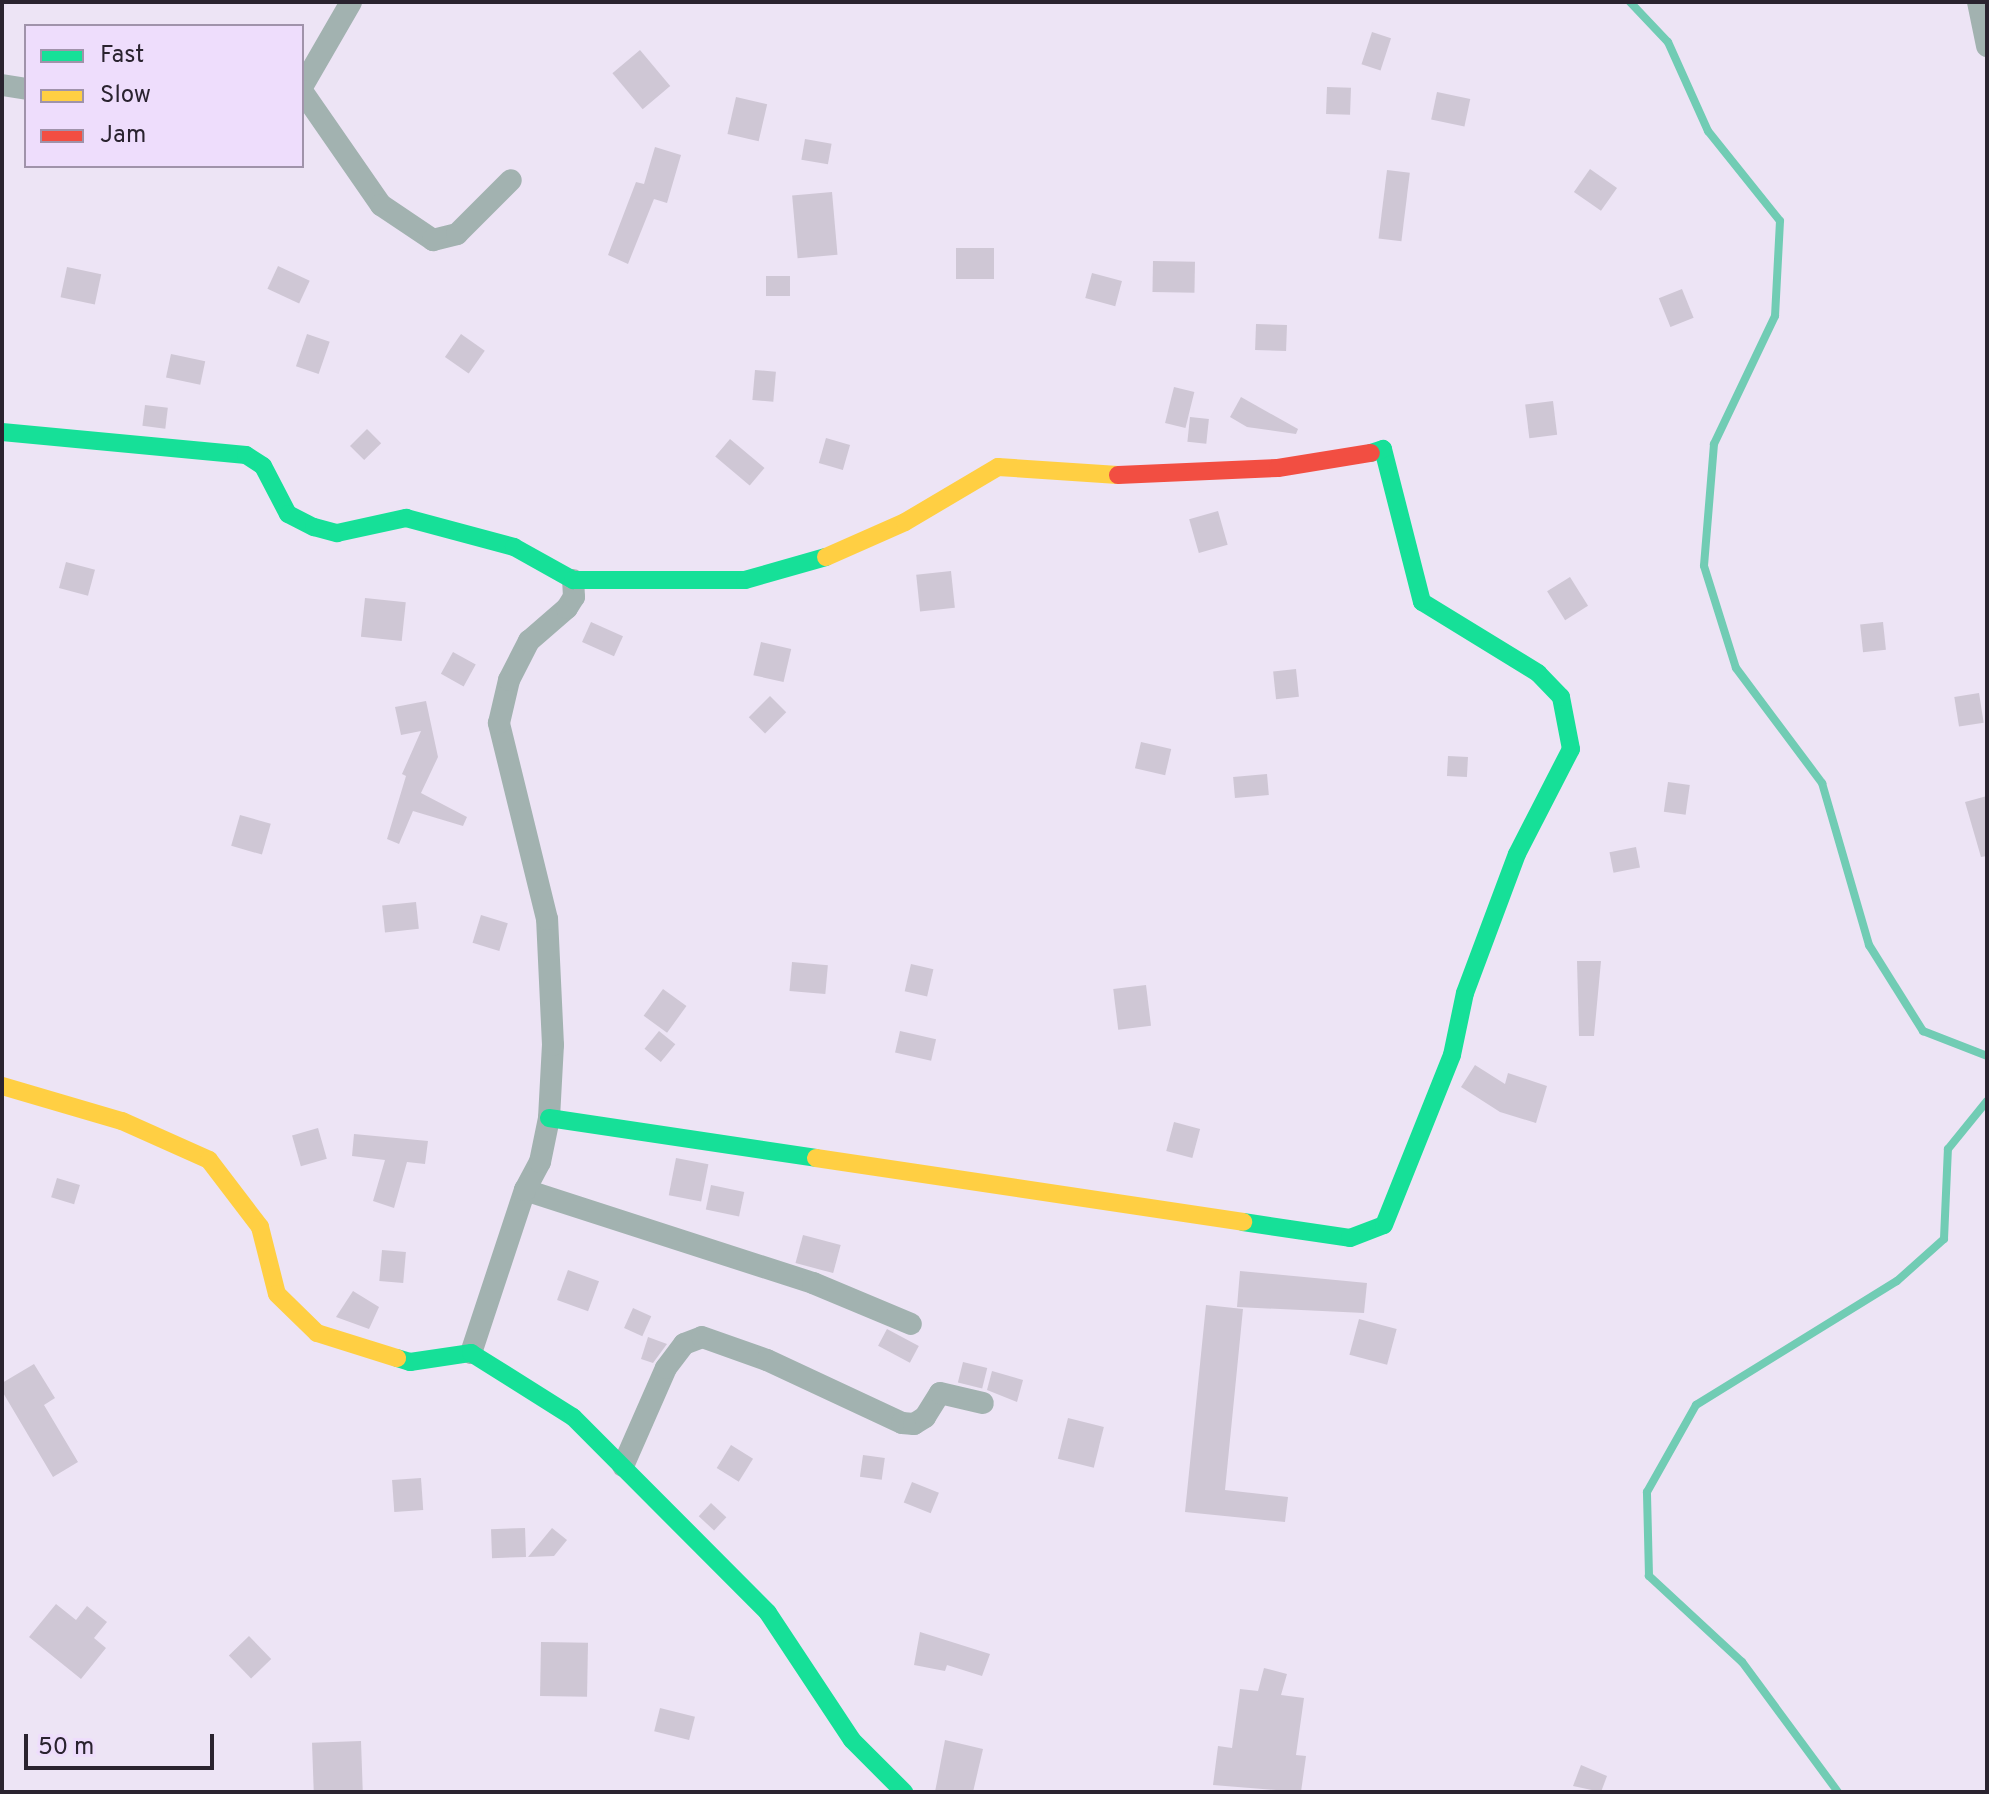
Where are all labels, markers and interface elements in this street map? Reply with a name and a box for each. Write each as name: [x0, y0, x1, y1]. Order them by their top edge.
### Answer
legend: [24, 24, 304, 168]
text: Fast: [100, 41, 144, 71]
text: Slow: [100, 81, 151, 111]
text: Jam: [100, 121, 146, 151]
scale bar: [28, 1718, 218, 1768]
text: 50 m: [38, 1733, 94, 1763]

